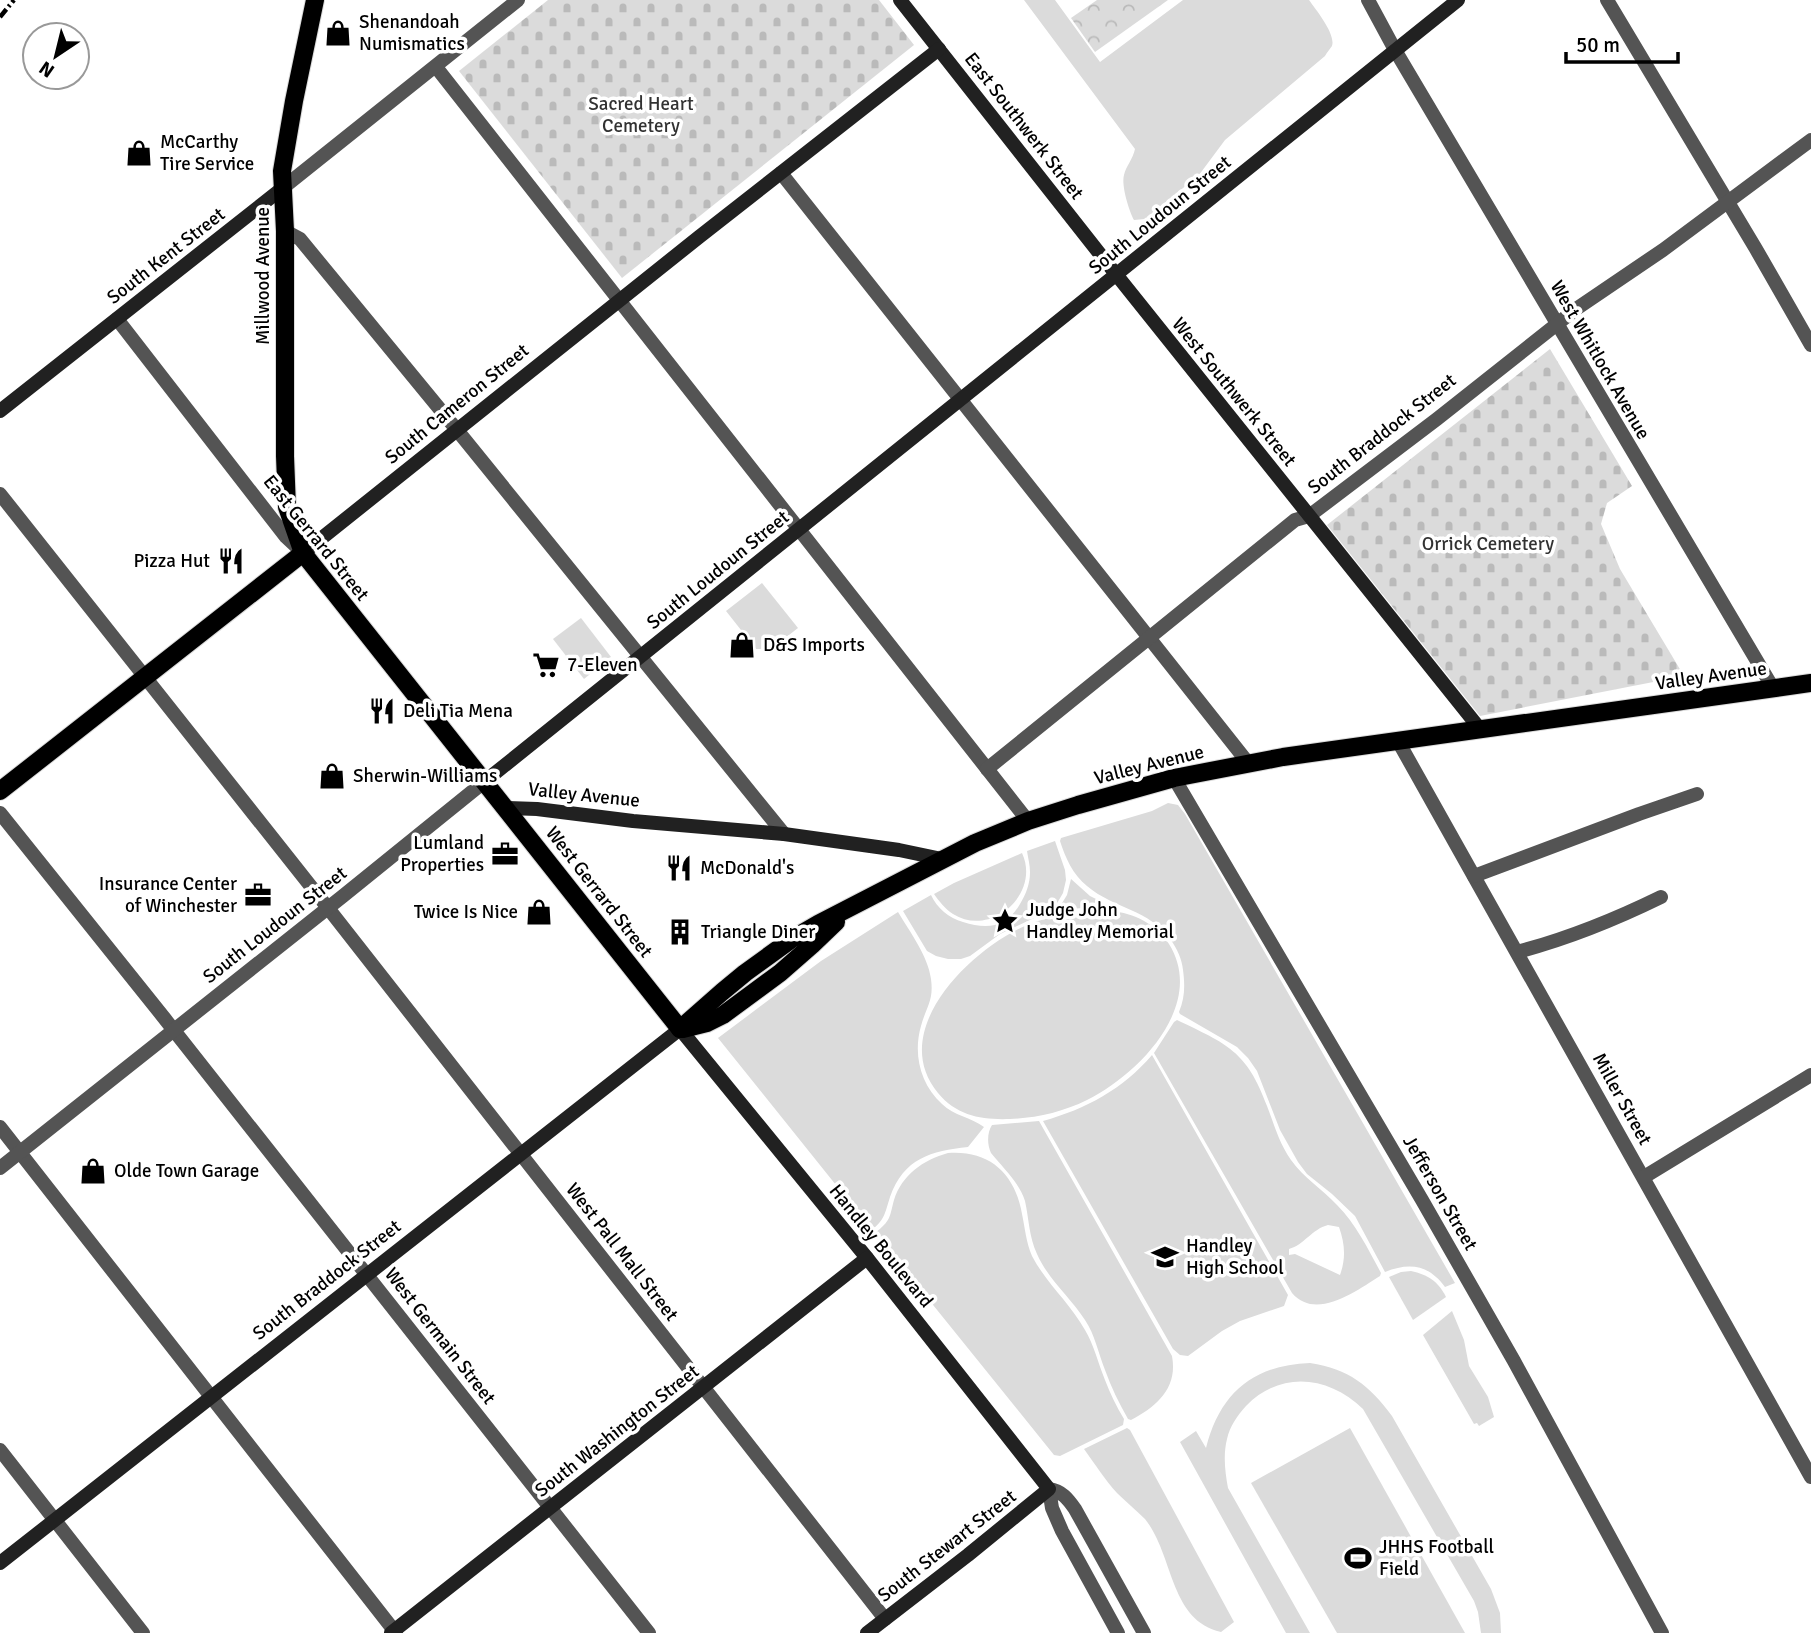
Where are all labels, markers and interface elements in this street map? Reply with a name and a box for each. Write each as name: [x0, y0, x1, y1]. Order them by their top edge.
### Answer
place label: Shenandoah Numismatics: [359, 10, 465, 56]
shop icon: Shenandoah Numismatics: [323, 18, 353, 48]
north arrow: [21, 21, 91, 91]
scale bar: [1566, 21, 1678, 65]
text: 50 m: [1576, 32, 1620, 58]
street label: East Southwerk Street: [959, 48, 1089, 205]
text: N: [35, 55, 59, 83]
park label: Sacred Heart Cemetery: [588, 92, 694, 138]
place label: McCarthy Tire Service: [160, 130, 254, 176]
shop icon: McCarthy Tire Service: [124, 138, 154, 168]
street label: South Loudoun Street: [1084, 150, 1236, 280]
street label: South Kent Street: [102, 202, 230, 310]
street label: Millwood Avenue: [251, 207, 275, 345]
street label: West Whitlock Avenue: [1545, 276, 1655, 444]
street label: West Southwerk Street: [1167, 313, 1302, 472]
street label: South Cameron Street: [380, 338, 534, 469]
street label: South Braddock Street: [1303, 368, 1461, 499]
street label: East Gerrard Street: [258, 470, 374, 606]
street label: South Loudoun Street: [642, 505, 794, 635]
park label: Orrick Cemetery: [1422, 532, 1554, 556]
restaurant icon: Pizza Hut: [216, 546, 246, 576]
place label: Pizza Hut: [133, 549, 210, 573]
shop icon: D&S Imports: [727, 630, 757, 660]
place label: D&S Imports: [763, 633, 865, 657]
supermarket icon: 7-Eleven: [531, 650, 561, 680]
place label: 7-Eleven: [567, 653, 638, 677]
street label: Valley Avenue: [1654, 656, 1768, 696]
restaurant icon: Deli Tia Mena: [367, 696, 397, 726]
place label: Deli Tia Mena: [403, 699, 513, 723]
street label: Valley Avenue: [1092, 740, 1206, 790]
shop icon: Sherwin-Williams: [317, 761, 347, 791]
place label: Sherwin-Williams: [353, 764, 497, 788]
street label: Valley Avenue: [527, 777, 641, 813]
street label: West Gerrard Street: [540, 822, 658, 963]
place label: Lumland Properties: [400, 831, 484, 877]
office icon: Lumland Properties: [490, 839, 520, 869]
restaurant icon: McDonald's: [664, 853, 694, 883]
place label: McDonald's: [700, 856, 794, 880]
street label: South Loudoun Street: [198, 861, 352, 989]
place label: Insurance Center of Winchester: [99, 872, 237, 918]
office icon: Insurance Center of Winchester: [243, 880, 273, 910]
shop icon: Twice Is Nice: [524, 897, 554, 927]
place label: Judge John Handley Memorial: [1026, 898, 1174, 944]
place label: Twice Is Nice: [414, 900, 518, 924]
place icon: Judge John Handley Memorial: [990, 906, 1020, 936]
building icon: Triangle Diner: [665, 917, 695, 947]
place label: Triangle Diner: [701, 920, 815, 944]
street label: Miller Street: [1587, 1049, 1657, 1149]
street label: Jefferson Street: [1397, 1131, 1483, 1255]
shop icon: Olde Town Garage: [78, 1156, 108, 1186]
place label: Olde Town Garage: [114, 1159, 259, 1183]
street label: West Pall Mall Street: [561, 1178, 684, 1326]
street label: Handley Boulevard: [824, 1179, 938, 1313]
street label: South Braddock Street: [248, 1214, 406, 1345]
place label: Handley High School: [1186, 1234, 1284, 1280]
school or university icon: Handley High School: [1150, 1242, 1180, 1272]
street label: West Germain Street: [379, 1263, 501, 1409]
street label: South Washington Street: [530, 1359, 704, 1503]
street label: South Stewart Street: [873, 1484, 1021, 1608]
place label: JHHS Football Field: [1379, 1535, 1494, 1581]
sports icon: JHHS Football Field: [1343, 1543, 1373, 1573]

